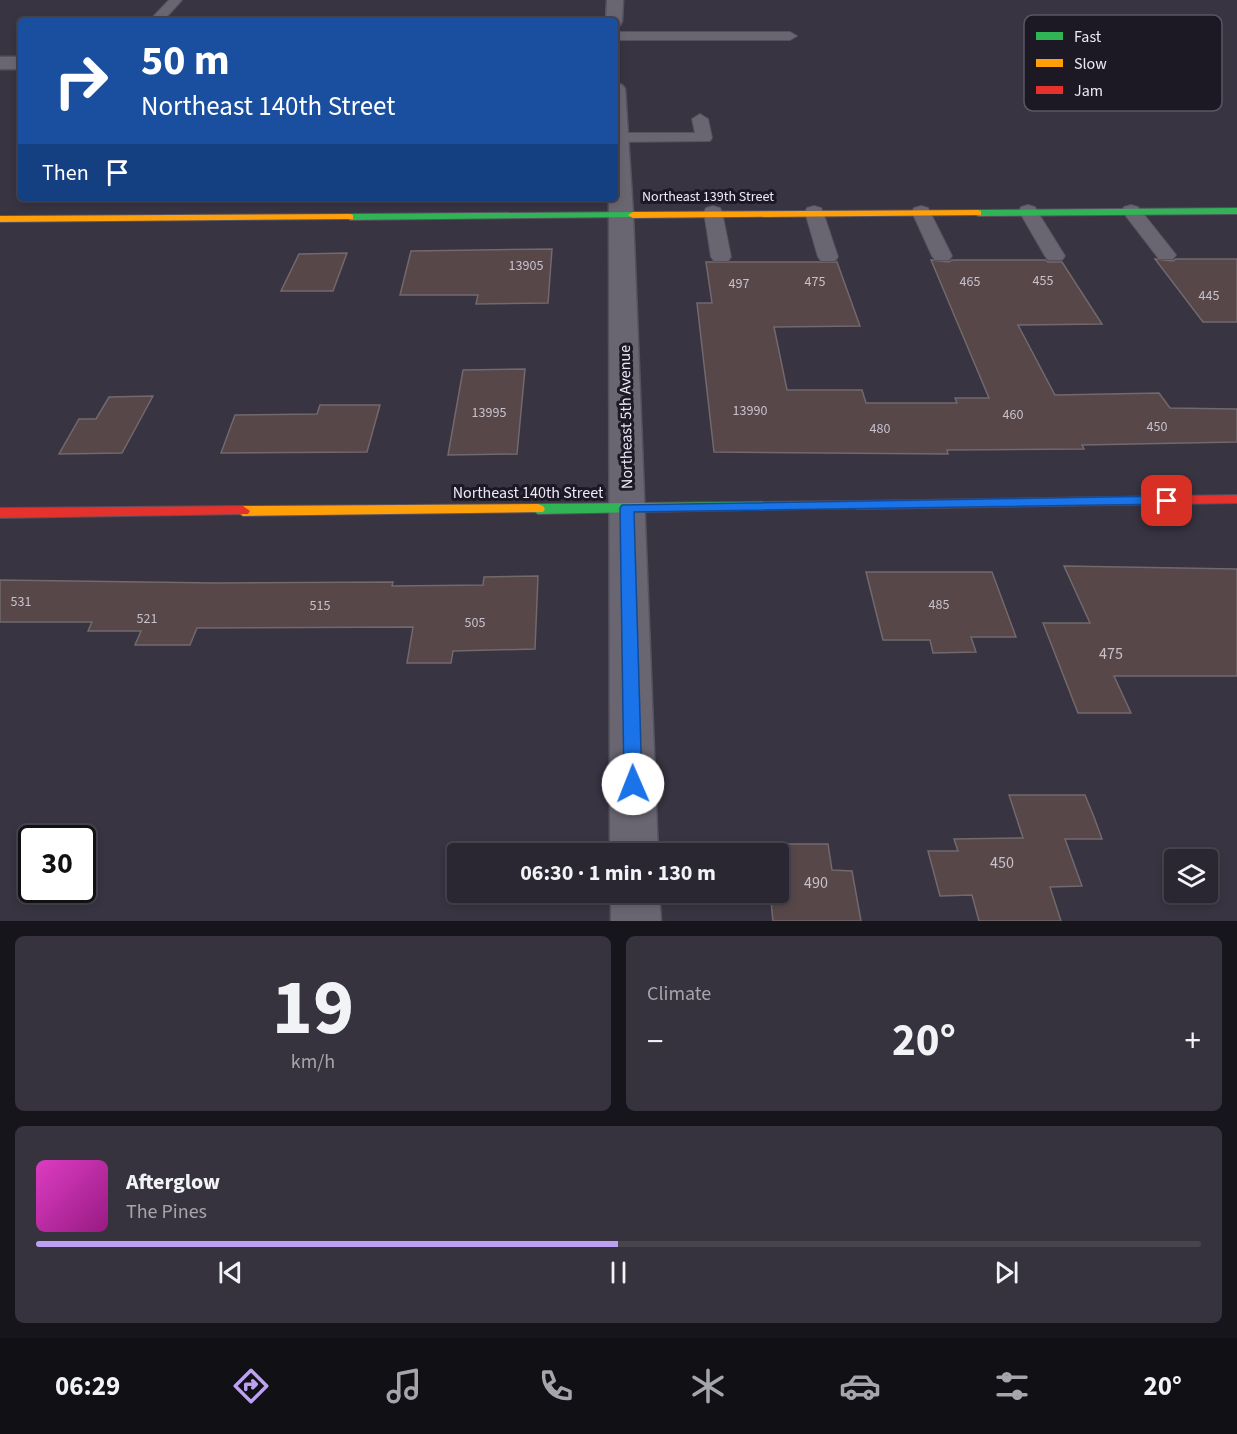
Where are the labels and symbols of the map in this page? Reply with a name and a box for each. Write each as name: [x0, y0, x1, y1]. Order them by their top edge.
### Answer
legend: [1024, 15, 1222, 111]
text: Fast: [1074, 26, 1102, 48]
text: Slow: [1074, 53, 1107, 75]
text: Jam: [1074, 80, 1103, 102]
street label: Northeast 139th Street: [642, 187, 774, 207]
house number: 13905: [509, 256, 543, 276]
house number: 455: [1033, 271, 1053, 291]
house number: 475: [805, 272, 825, 292]
house number: 465: [960, 272, 980, 292]
house number: 497: [729, 274, 749, 294]
house number: 445: [1199, 286, 1219, 306]
street label: Northeast 5th Avenue: [614, 345, 638, 489]
house number: 13990: [733, 401, 767, 421]
house number: 13995: [472, 403, 506, 423]
house number: 460: [1003, 405, 1023, 425]
house number: 450: [1147, 417, 1167, 437]
house number: 480: [870, 419, 890, 439]
pin: [1141, 475, 1192, 526]
street label: Northeast 140th Street: [453, 482, 604, 504]
house number: 531: [11, 592, 31, 612]
house number: 485: [929, 595, 949, 615]
house number: 515: [310, 596, 330, 616]
house number: 521: [137, 609, 157, 629]
house number: 505: [465, 613, 485, 633]
house number: 475: [1099, 643, 1123, 665]
position arrow: [601, 752, 665, 816]
speed limit sign: 30: [18, 825, 96, 903]
house number: 450: [990, 852, 1014, 874]
house number: 490: [804, 872, 828, 894]

